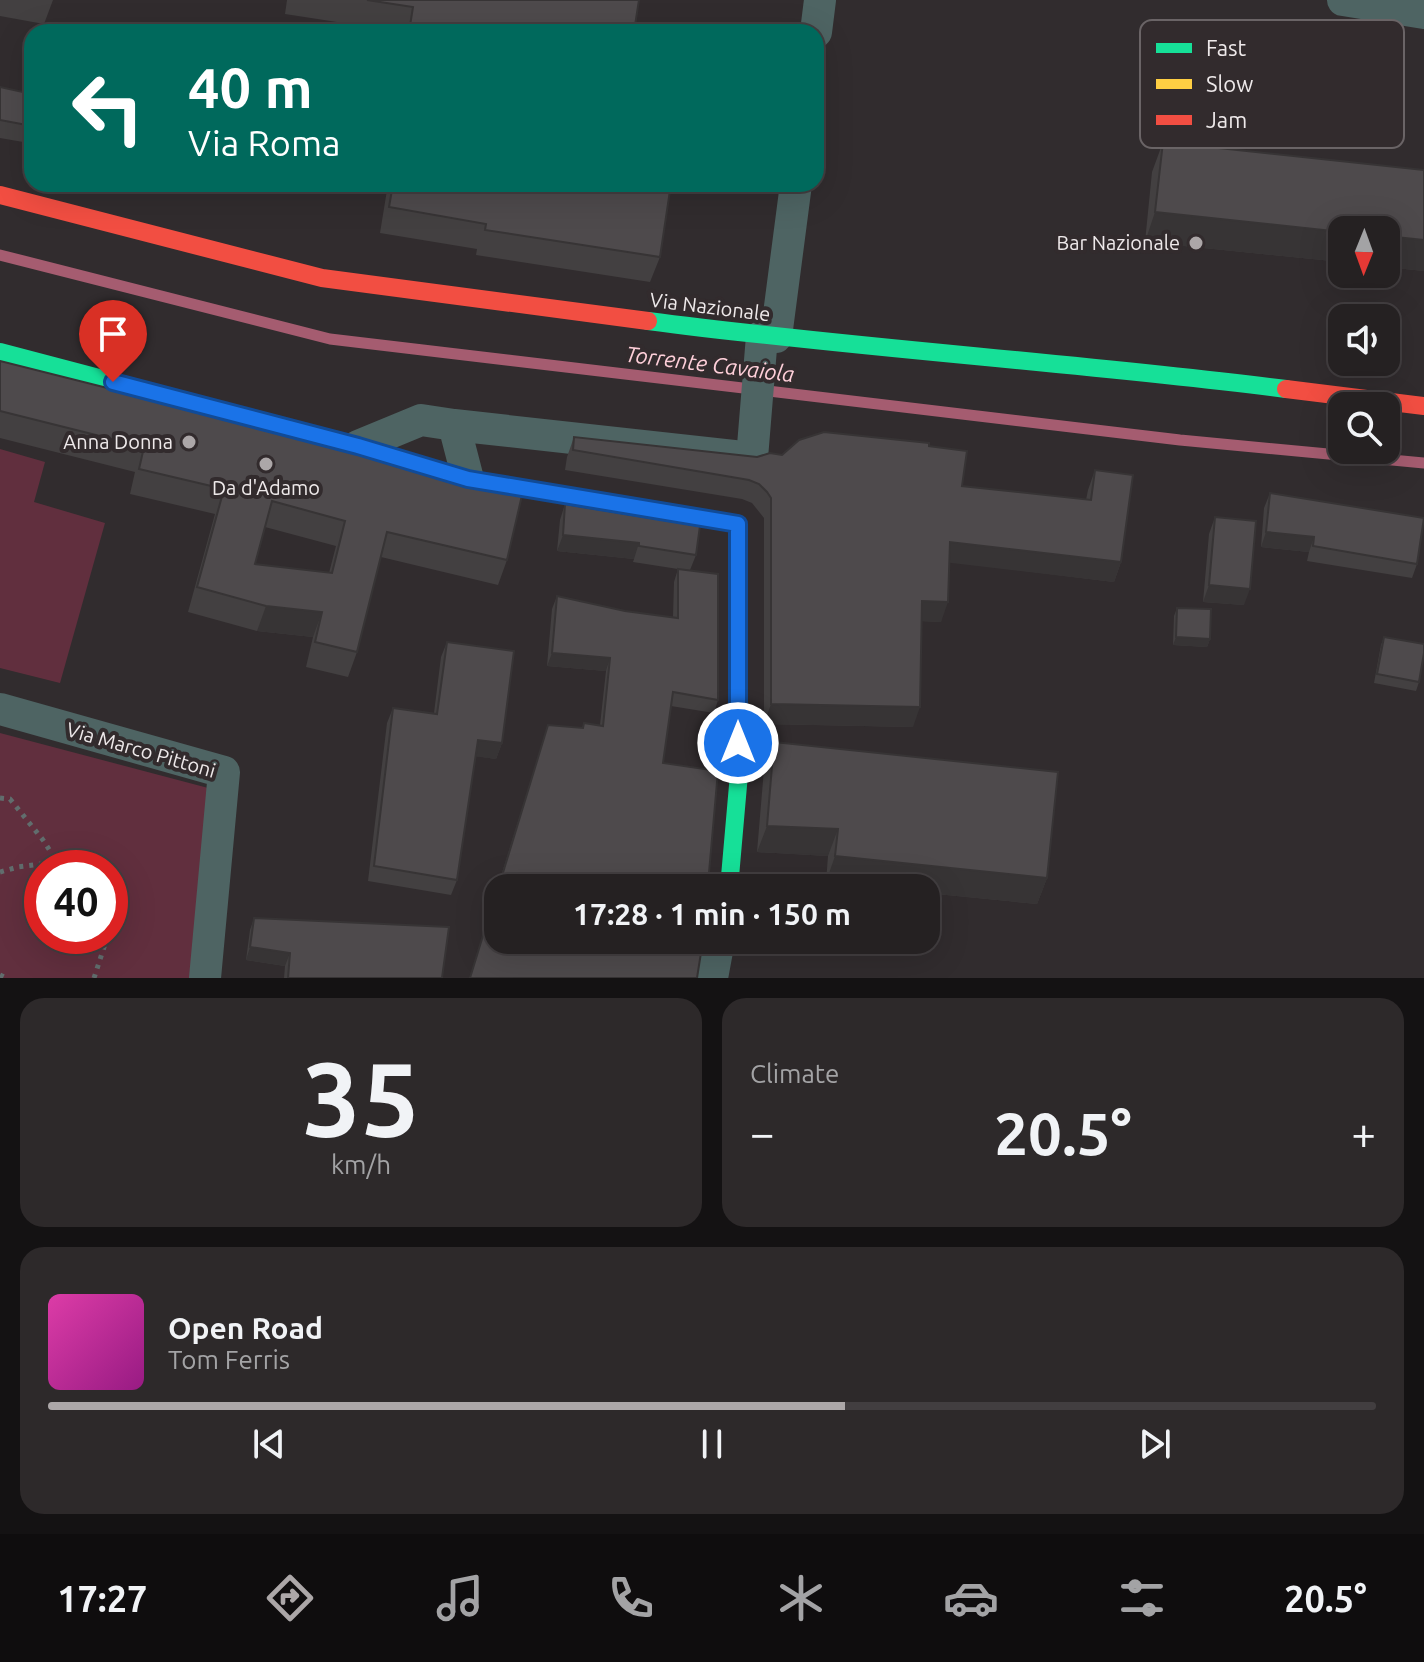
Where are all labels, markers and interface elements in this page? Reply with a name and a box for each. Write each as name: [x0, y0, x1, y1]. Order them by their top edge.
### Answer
legend: [1140, 20, 1404, 148]
text: Fast: [1206, 35, 1247, 60]
icon: left: [56, 56, 160, 160]
text: 40 m: [188, 56, 313, 119]
text: Slow: [1206, 71, 1253, 96]
text: Jam: [1206, 107, 1247, 132]
text: Via Roma: [188, 122, 341, 163]
north arrow: [1328, 216, 1400, 288]
map controls: [1328, 216, 1400, 464]
place label: Bar Nazionale: [1057, 231, 1180, 254]
marker: Bar Nazionale: [1187, 234, 1205, 252]
street label: Via Nazionale: [648, 288, 772, 325]
pin: [79, 300, 147, 382]
button: sound: [1328, 304, 1400, 376]
icon: arrive: [91, 312, 135, 356]
water label: Torrente Cavaiola: [624, 341, 796, 386]
button: search: [1328, 392, 1400, 464]
place label: Anna Donna: [63, 430, 173, 453]
marker: Anna Donna: [180, 433, 198, 451]
marker: Da d'Adamo: [257, 455, 275, 473]
place label: Da d'Adamo: [212, 476, 320, 499]
position arrow: [696, 701, 780, 785]
street label: Via Marco Pittoni: [64, 717, 218, 782]
speed limit sign: 40: [24, 850, 128, 954]
text: 17:28 · 1 min · 150 m: [573, 897, 851, 931]
text: 35: [302, 1039, 420, 1156]
text: Climate: [750, 1059, 839, 1088]
text: 20.5°: [994, 1099, 1132, 1166]
text: −: [750, 1108, 775, 1157]
text: +: [1351, 1108, 1376, 1157]
text: km/h: [331, 1150, 391, 1179]
text: Open Road: [168, 1311, 323, 1345]
text: Tom Ferris: [168, 1345, 290, 1374]
icon: previous: [247, 1422, 291, 1466]
icon: pause: [690, 1422, 734, 1466]
icon: next: [1133, 1422, 1177, 1466]
icon: directions: [262, 1570, 318, 1626]
icon: music: [432, 1570, 488, 1626]
icon: phone: [603, 1570, 659, 1626]
icon: climate: [773, 1570, 829, 1626]
icon: car: [943, 1570, 999, 1626]
icon: filters: [1114, 1570, 1170, 1626]
text: 17:27: [57, 1578, 147, 1619]
text: 20.5°: [1284, 1578, 1367, 1619]

